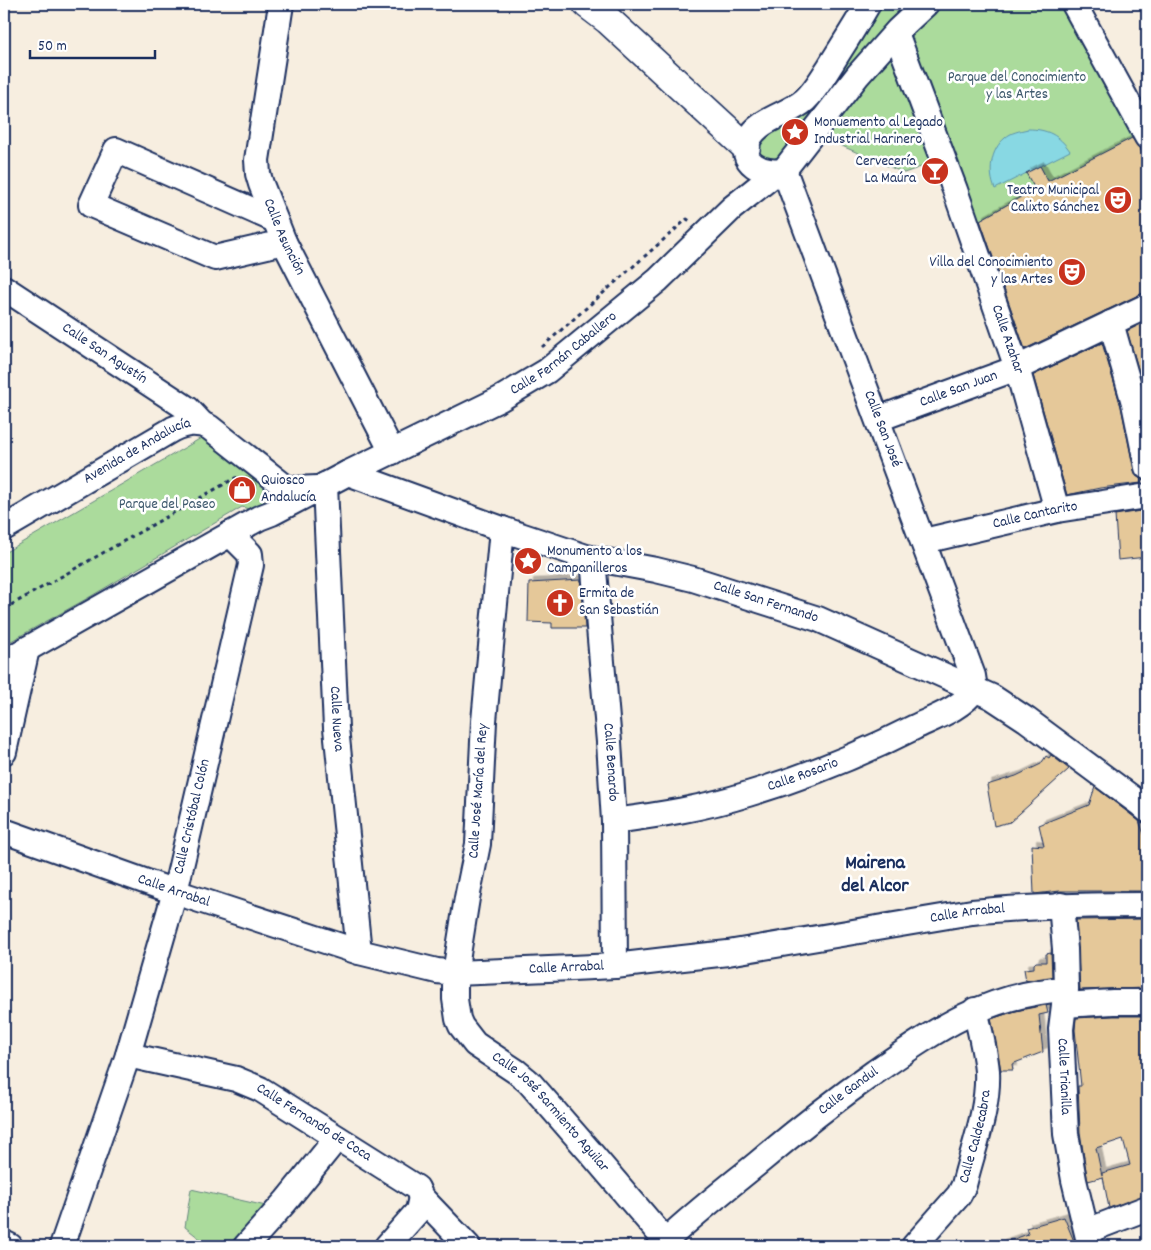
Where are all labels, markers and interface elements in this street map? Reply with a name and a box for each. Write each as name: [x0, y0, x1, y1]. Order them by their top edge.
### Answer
scale bar: [30, 28, 155, 60]
text: 50 m: [38, 36, 67, 58]
park label: Parque del Conocimiento y las Artes: [948, 67, 1087, 106]
place label: Monuemento al Legado Industrial Harinero: [814, 112, 943, 151]
place icon: Monuemento al Legado Industrial Harinero: [780, 117, 810, 147]
place label: Cervecería La Maúra: [856, 151, 917, 190]
bar icon: Cervecería La Maúra: [920, 156, 950, 186]
place label: Teatro Municipal Calixto Sánchez: [1007, 180, 1099, 219]
theatre icon: Teatro Municipal Calixto Sánchez: [1103, 185, 1133, 215]
street label: Calle Asunción: [257, 195, 310, 279]
place label: Villa del Conocimiento y las Artes: [930, 252, 1053, 291]
theatre icon: Villa del Conocimiento y las Artes: [1057, 257, 1087, 287]
street label: Calle Azahar: [985, 302, 1029, 377]
street label: Calle Fernán Caballero: [506, 306, 622, 402]
street label: Calle San Agustín: [57, 318, 152, 390]
street label: Calle San Juan: [917, 365, 1001, 414]
street label: Calle San José: [857, 387, 907, 471]
street label: Avenida de Andalucía: [79, 413, 193, 490]
place label: Quiosco Andalucía: [261, 470, 317, 509]
shop icon: Quiosco Andalucía: [227, 475, 257, 505]
park label: Parque del Paseo: [119, 494, 216, 516]
street label: Calle Cantarito: [991, 496, 1079, 536]
place label: Monumento a los Campanilleros: [547, 541, 642, 580]
place icon: Monumento a los Campanilleros: [513, 546, 543, 576]
street label: Calle San Fernando: [710, 575, 821, 629]
place label: Ermita de San Sebastián: [579, 583, 659, 622]
church icon: Ermita de San Sebastián: [545, 588, 575, 618]
street label: Calle Nueva: [323, 686, 349, 753]
street label: Calle José María del Rey: [463, 722, 495, 859]
street label: Calle Benardo: [596, 722, 624, 803]
street label: Calle Rosario: [765, 752, 842, 798]
street label: Calle Cristóbal Colón: [168, 757, 217, 877]
district label: Mairena del Alcor: [841, 850, 909, 901]
street label: Calle Arrabal: [134, 868, 213, 914]
street label: Calle Arrabal: [928, 898, 1006, 930]
street label: Calle Arrabal: [528, 956, 605, 981]
street label: Calle Trianilla: [1050, 1037, 1076, 1116]
street label: Calle José Sarmiento Aguilar: [487, 1047, 614, 1178]
street label: Calle Gandul: [814, 1061, 884, 1121]
street label: Calle Fernando de Coca: [252, 1078, 376, 1168]
street label: Calle Caldecabra: [954, 1088, 998, 1186]

